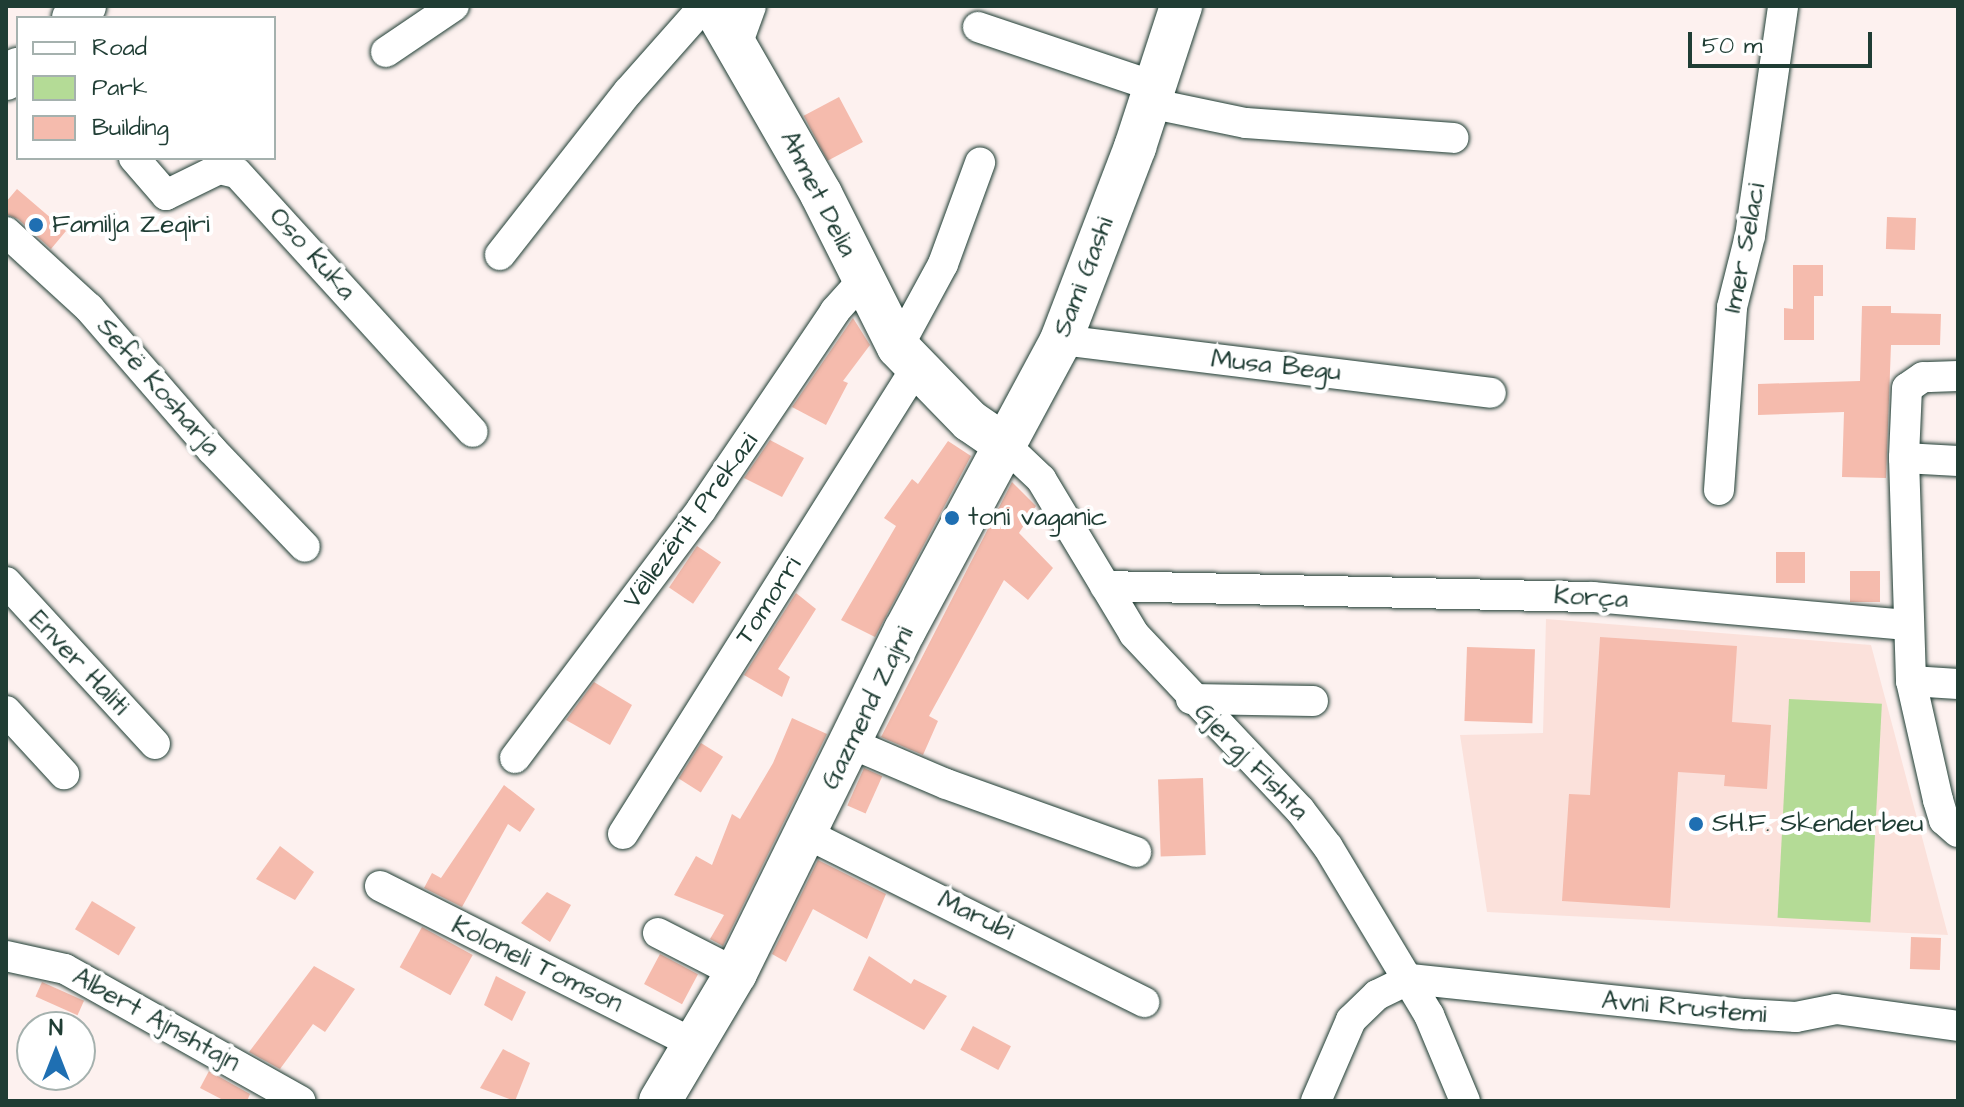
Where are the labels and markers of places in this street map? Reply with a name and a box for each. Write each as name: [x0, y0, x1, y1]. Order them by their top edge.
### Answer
place label: Familja Zeqiri: [52, 209, 210, 241]
marker: Familja Zeqiri: [27, 216, 45, 234]
place label: toni vaganic: [968, 502, 1107, 534]
marker: toni vaganic: [943, 509, 961, 527]
place label: SH.F. Skenderbeu: [1712, 808, 1924, 840]
marker: SH.F. Skenderbeu: [1687, 815, 1705, 833]

